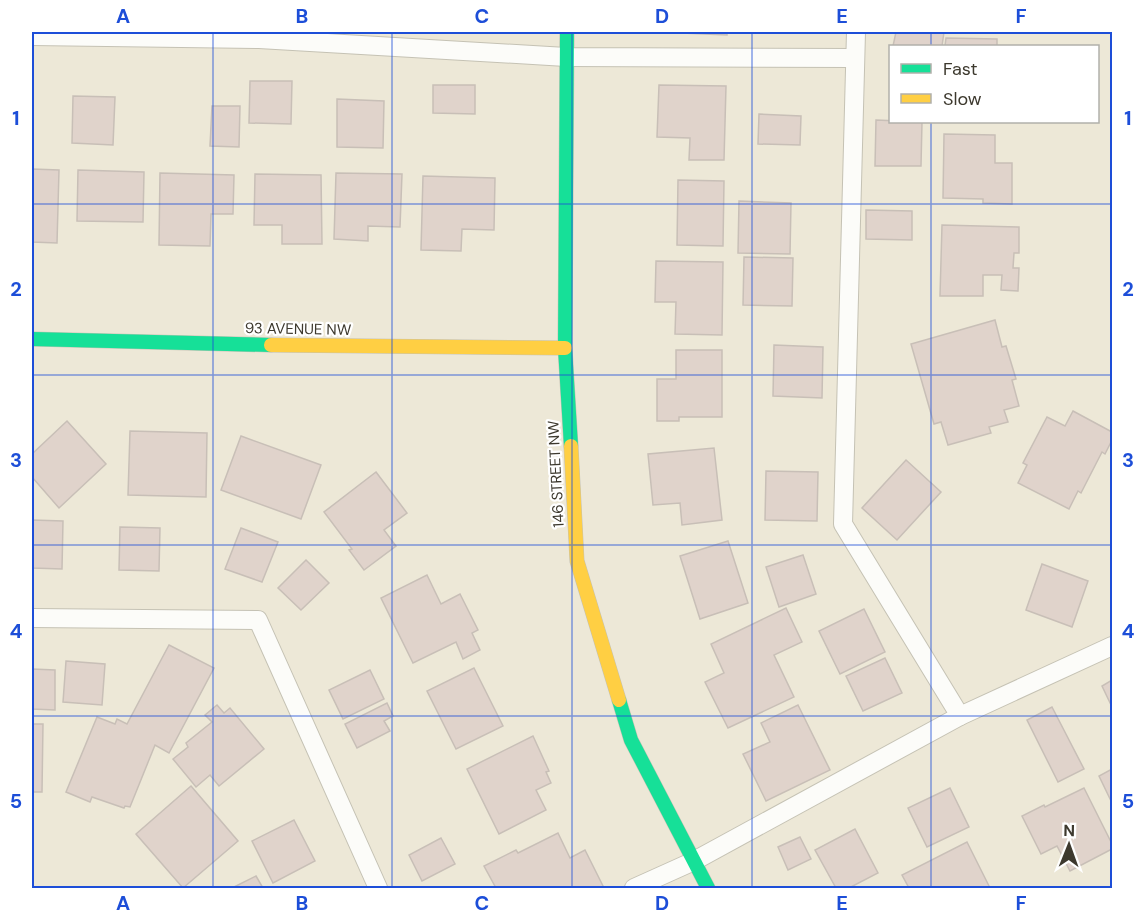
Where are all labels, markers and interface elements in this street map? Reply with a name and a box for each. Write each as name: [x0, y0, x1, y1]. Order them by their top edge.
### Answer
text: A: [116, 3, 130, 29]
text: B: [296, 3, 308, 29]
text: C: [475, 3, 489, 29]
text: D: [655, 3, 669, 29]
text: E: [836, 3, 848, 29]
text: F: [1015, 3, 1027, 29]
legend: [889, 45, 1099, 123]
text: Fast: [943, 57, 978, 81]
text: Slow: [943, 87, 982, 111]
text: 1: [12, 105, 20, 131]
text: 1: [1124, 105, 1132, 131]
text: 2: [10, 276, 22, 302]
text: 2: [1122, 276, 1134, 302]
street label: 93 AVENUE NW: [245, 318, 352, 340]
street label: 146 STREET NW: [543, 419, 569, 528]
text: 3: [10, 447, 22, 473]
text: 3: [1122, 447, 1134, 473]
text: 4: [10, 618, 23, 644]
text: 4: [1122, 618, 1135, 644]
text: 5: [10, 788, 22, 814]
text: 5: [1122, 788, 1134, 814]
north arrow: [1039, 815, 1099, 875]
text: N: [1063, 820, 1075, 841]
text: A: [116, 890, 130, 916]
text: B: [296, 890, 308, 916]
text: C: [475, 890, 489, 916]
text: D: [655, 890, 669, 916]
text: E: [836, 890, 848, 916]
text: F: [1015, 890, 1027, 916]

